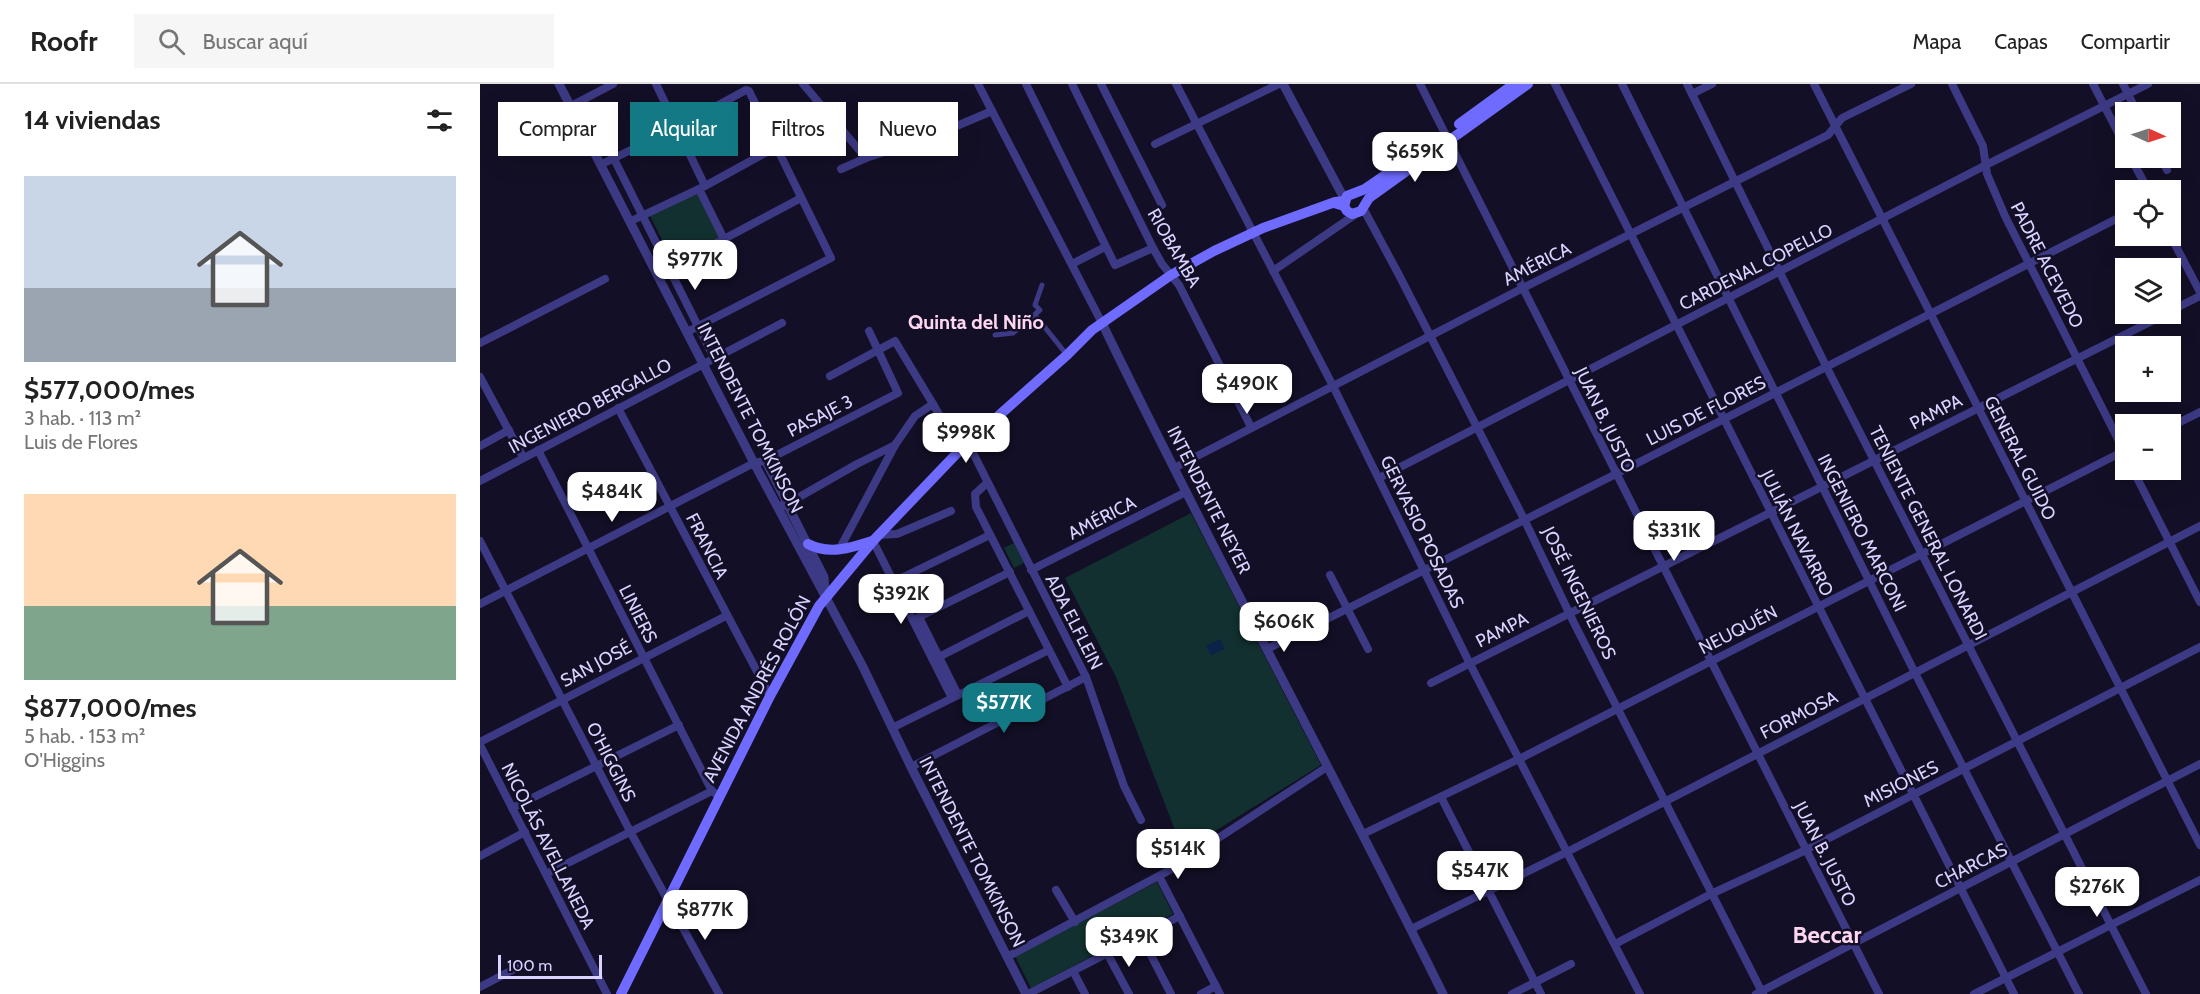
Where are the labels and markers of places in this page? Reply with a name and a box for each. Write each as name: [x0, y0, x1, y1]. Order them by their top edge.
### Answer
pin: $659K: [1373, 132, 1457, 183]
pin: $977K: [653, 240, 737, 291]
pin: $490K: [1205, 364, 1289, 415]
pin: $998K: [924, 413, 1008, 464]
pin: $484K: [570, 472, 654, 523]
pin: $331K: [1632, 511, 1716, 562]
pin: $392K: [859, 574, 943, 625]
pin: $606K: [1242, 602, 1326, 653]
pin: $577K: [962, 683, 1046, 734]
pin: $514K: [1136, 829, 1220, 880]
pin: $547K: [1438, 851, 1522, 902]
pin: $276K: [2055, 867, 2139, 918]
pin: $877K: [663, 890, 747, 941]
pin: $349K: [1087, 917, 1171, 968]

